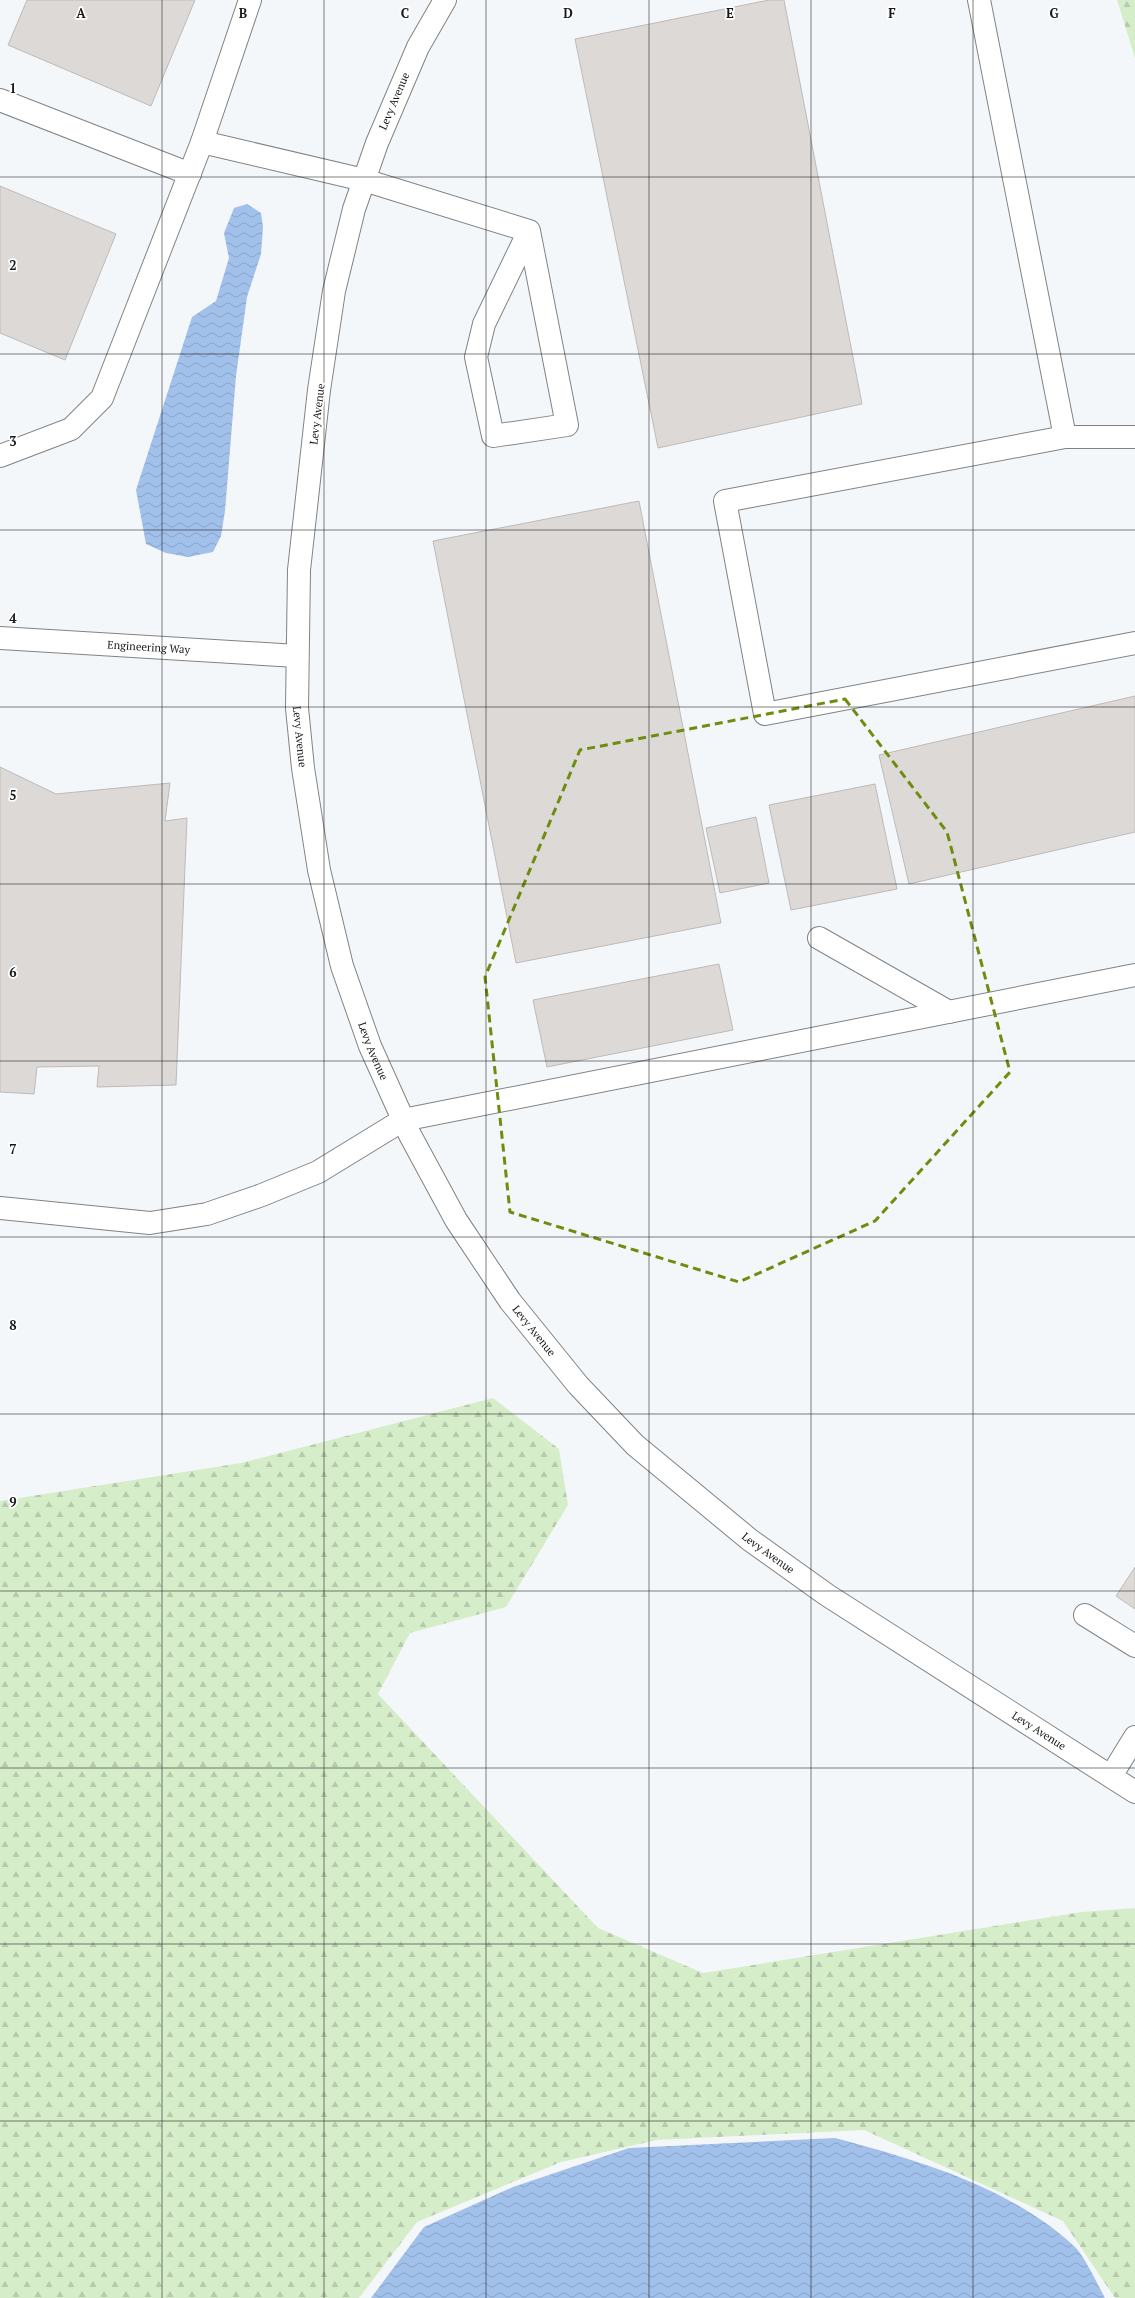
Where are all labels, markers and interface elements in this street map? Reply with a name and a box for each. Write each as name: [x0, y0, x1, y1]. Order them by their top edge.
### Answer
text: A: [76, 4, 86, 22]
text: B: [239, 4, 247, 22]
text: C: [401, 4, 409, 22]
text: D: [563, 4, 573, 22]
text: E: [726, 4, 734, 22]
text: F: [888, 4, 896, 22]
text: G: [1049, 4, 1059, 22]
street label: Levy Avenue: [376, 70, 413, 132]
text: 1: [9, 79, 17, 97]
text: 2: [9, 256, 17, 274]
street label: Levy Avenue: [306, 382, 328, 445]
text: 3: [9, 432, 17, 450]
text: 4: [9, 609, 17, 627]
street label: Engineering Way: [107, 638, 191, 657]
street label: Levy Avenue: [290, 705, 310, 768]
text: 5: [9, 786, 17, 804]
text: 6: [9, 963, 17, 981]
street label: Levy Avenue: [355, 1020, 392, 1083]
text: 7: [9, 1140, 17, 1158]
street label: Levy Avenue: [509, 1302, 559, 1359]
text: 8: [9, 1316, 17, 1334]
text: 9: [9, 1493, 17, 1511]
street label: Levy Avenue: [739, 1529, 798, 1577]
street label: Levy Avenue: [1009, 1708, 1069, 1753]

